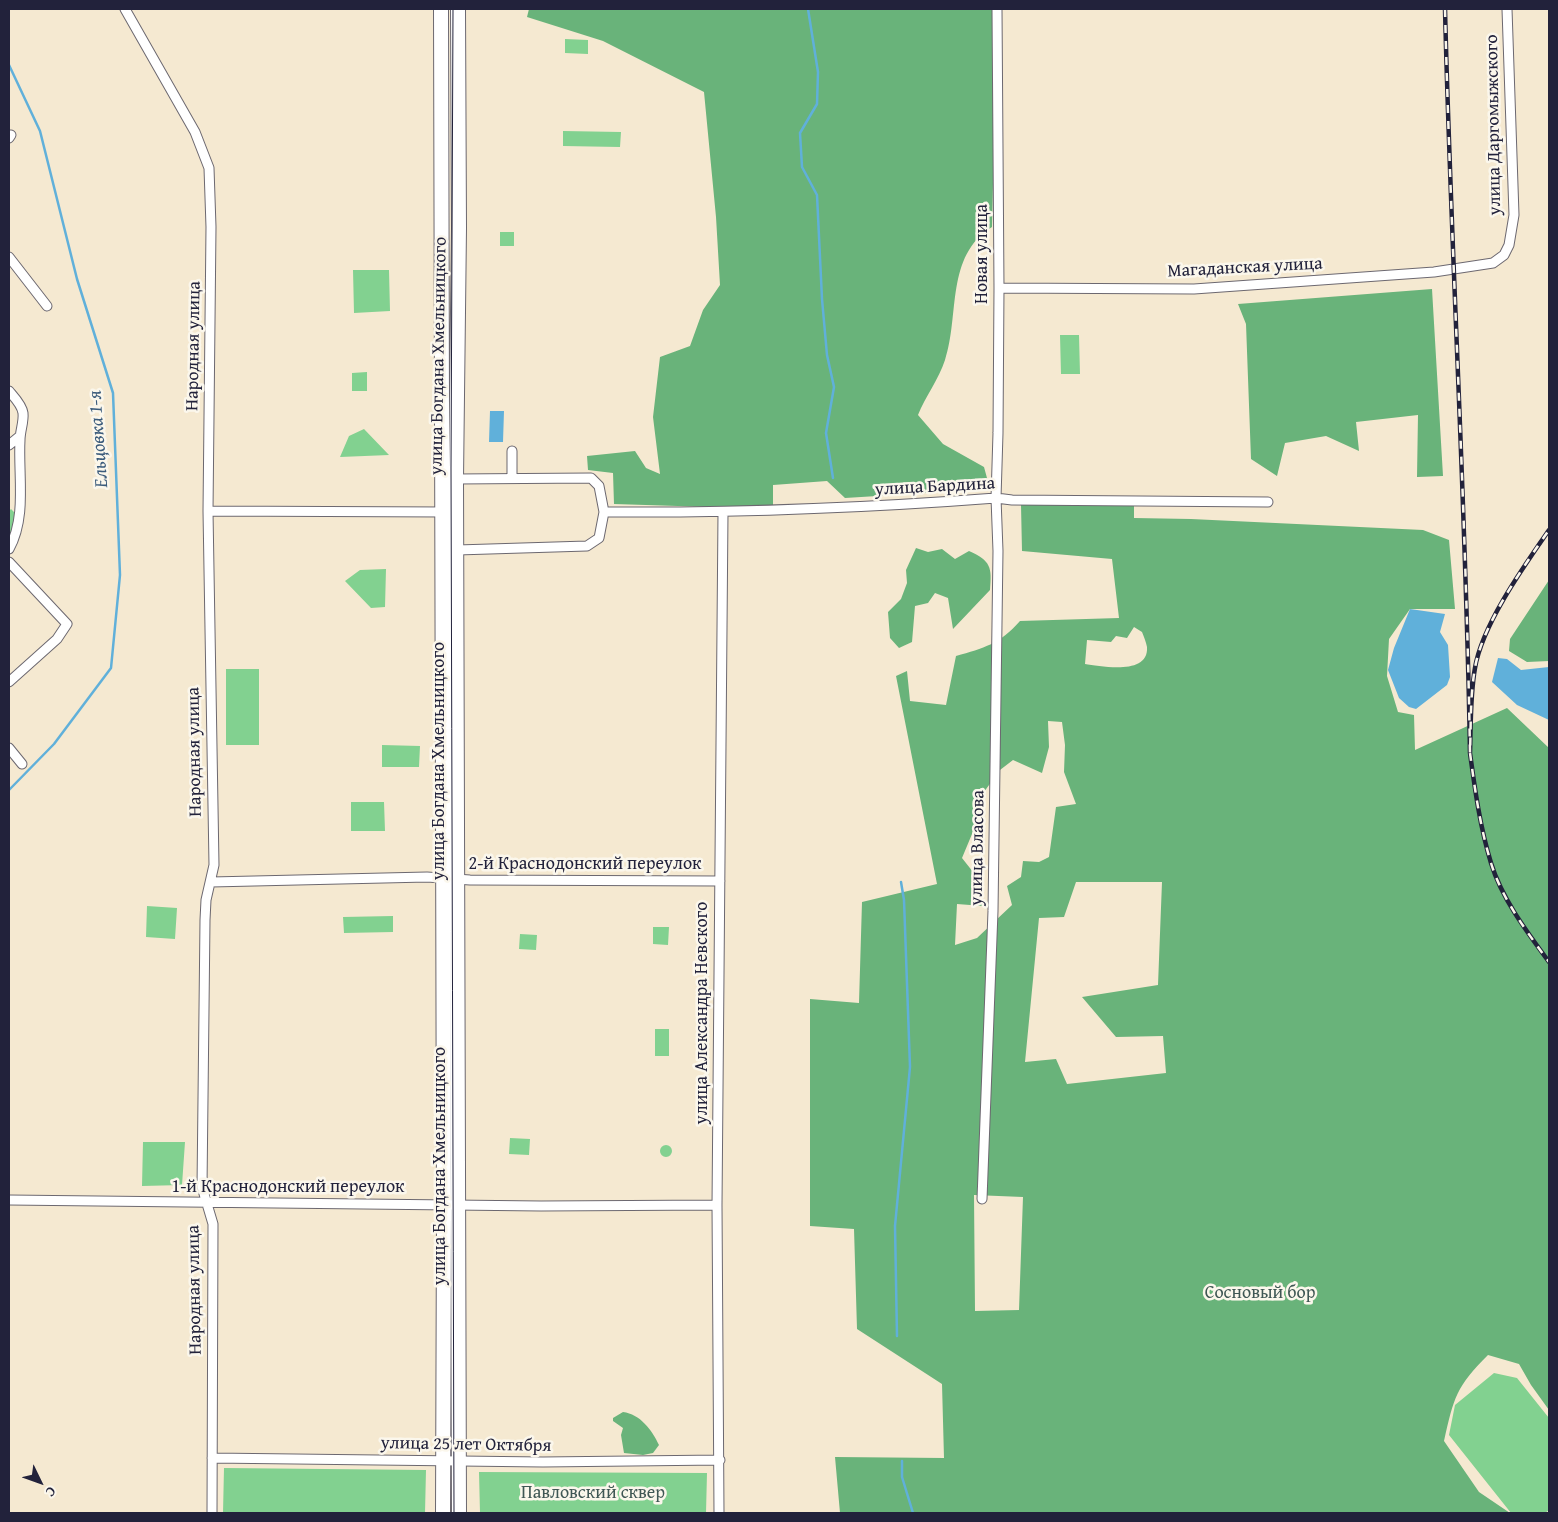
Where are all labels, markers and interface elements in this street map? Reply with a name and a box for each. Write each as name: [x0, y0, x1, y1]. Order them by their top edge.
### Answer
street label: улица Даргомыжского: [1482, 34, 1506, 216]
street label: Новая улица: [971, 204, 993, 304]
street label: улица Богдана Хмельницкого: [426, 237, 452, 475]
street label: Магаданская улица: [1167, 253, 1323, 283]
street label: Народная улица: [182, 281, 206, 411]
water label: Ельцовка 1-я: [84, 389, 114, 489]
street label: улица Бардина: [874, 473, 996, 501]
street label: улица Богдана Хмельницкого: [428, 642, 450, 880]
street label: Народная улица: [183, 687, 207, 817]
street label: улица Власова: [966, 790, 990, 906]
street label: 2-й Краснодонский переулок: [468, 853, 702, 875]
street label: улица Александра Невского: [691, 902, 713, 1124]
street label: улица Богдана Хмельницкого: [429, 1047, 451, 1285]
street label: 1-й Краснодонский переулок: [171, 1176, 405, 1198]
street label: Народная улица: [183, 1225, 207, 1355]
park label: Сосновый бор: [1205, 1282, 1315, 1304]
street label: улица 25 лет Октября: [380, 1433, 552, 1457]
north arrow: [15, 1457, 65, 1507]
text: С: [41, 1482, 61, 1502]
park label: Павловский сквер: [521, 1482, 665, 1504]

